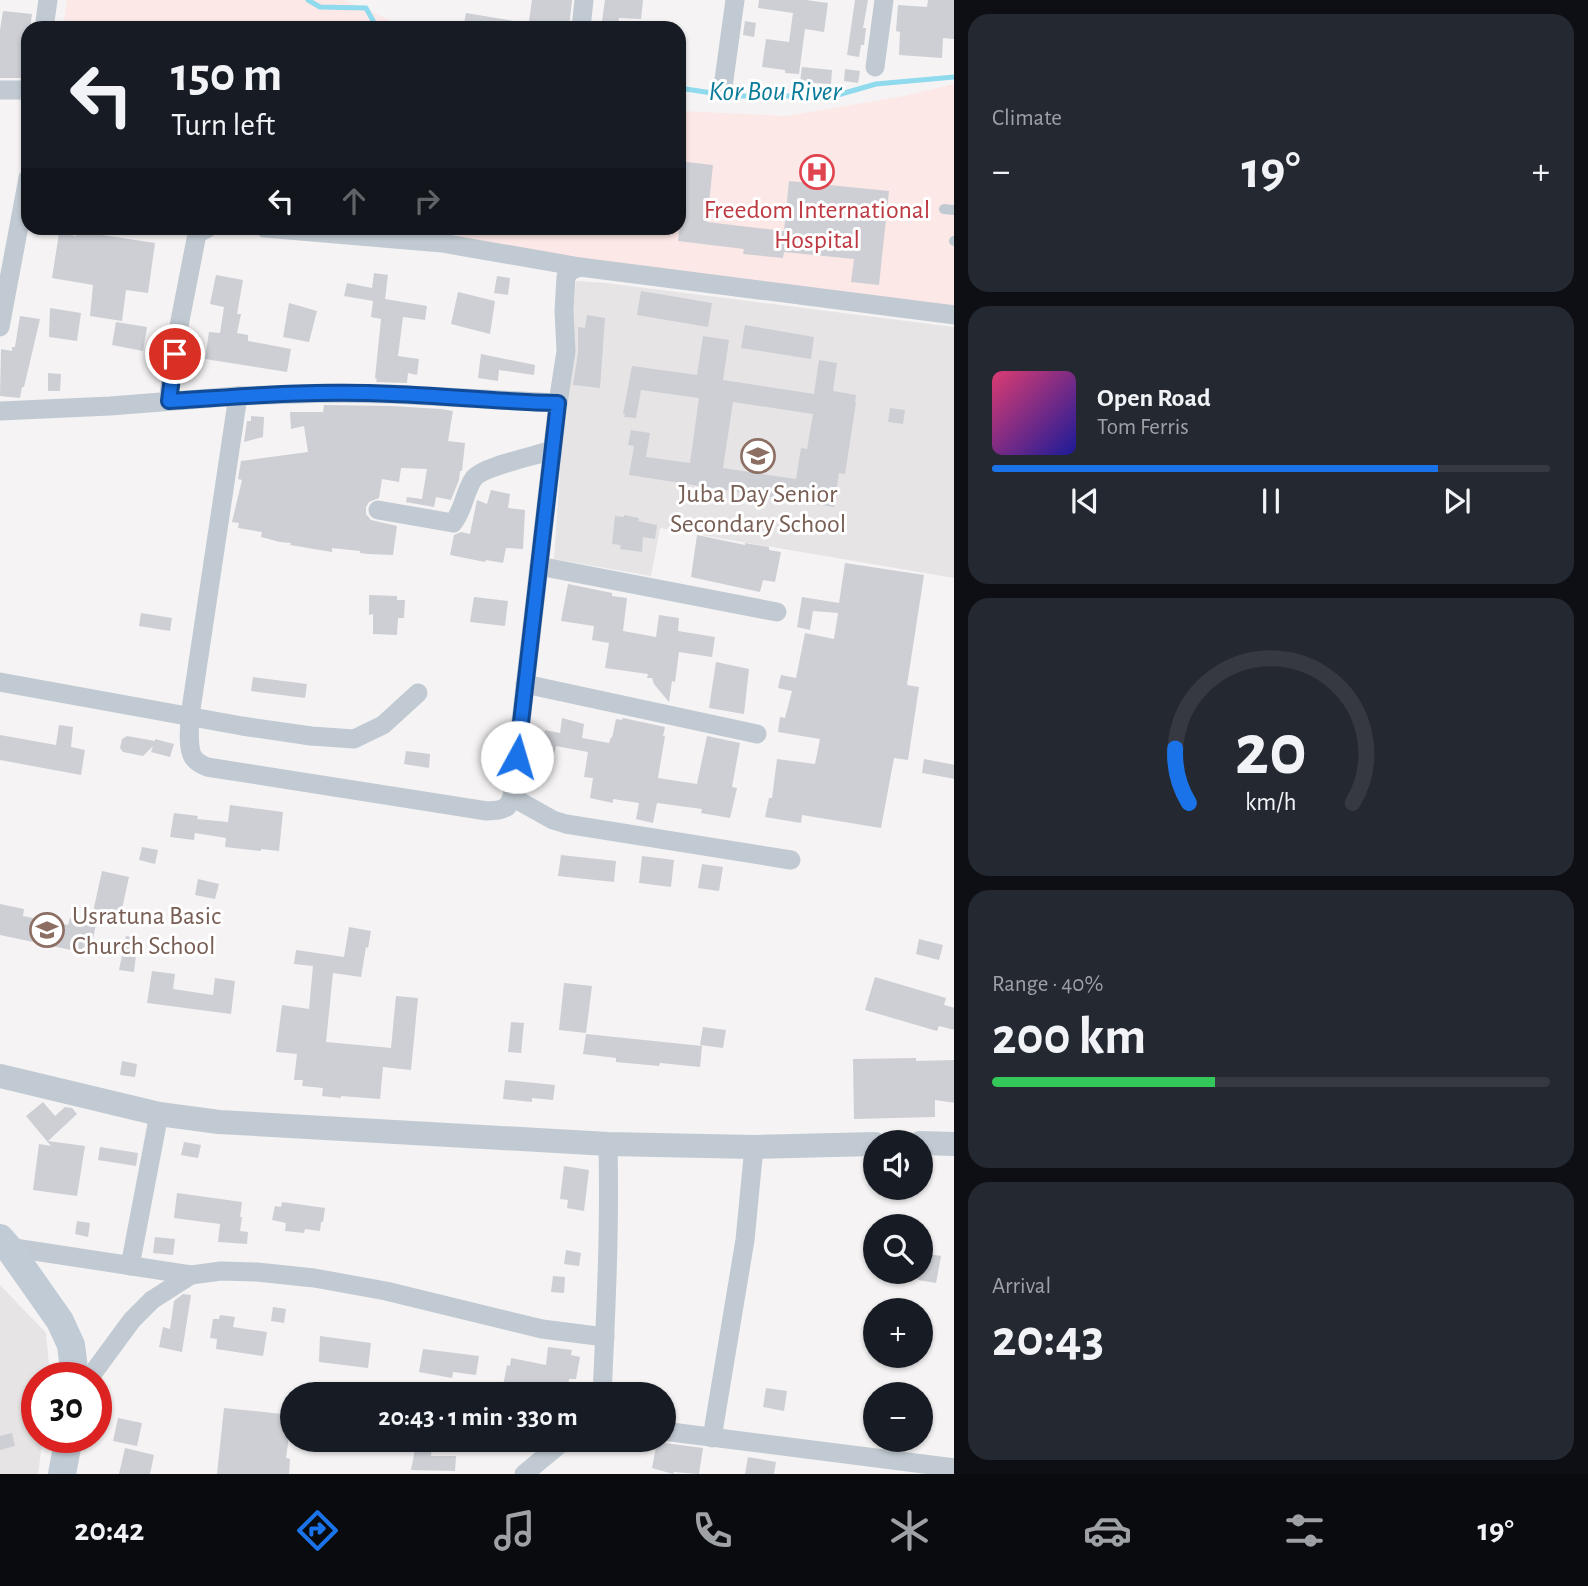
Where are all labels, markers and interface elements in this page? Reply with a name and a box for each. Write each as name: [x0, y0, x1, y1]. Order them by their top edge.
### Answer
icon: left: [56, 49, 147, 140]
text: 150 m: [171, 51, 282, 100]
water label: Kor Bou River: [708, 78, 842, 106]
text: Climate: [992, 107, 1062, 130]
text: Turn left: [171, 109, 275, 141]
text: 19°: [1241, 145, 1301, 197]
hospital icon: Freedom International Hospital: [798, 153, 836, 191]
text: −: [992, 153, 1010, 191]
text: +: [1532, 153, 1550, 191]
icon: left: [262, 182, 300, 220]
icon: ahead: [335, 182, 373, 220]
icon: right: [408, 182, 446, 220]
place label: Freedom International Hospital: [704, 197, 930, 253]
pin: [145, 324, 205, 384]
icon: arrive: [156, 335, 194, 373]
text: Open Road: [1097, 385, 1211, 411]
text: Tom Ferris: [1097, 416, 1189, 439]
school or university icon: Juba Day Senior Secondary School: [739, 437, 777, 475]
place label: Juba Day Senior Secondary School: [670, 481, 846, 537]
icon: previous: [1066, 482, 1104, 520]
icon: pause: [1252, 482, 1290, 520]
icon: next: [1438, 482, 1476, 520]
text: 20: [1235, 715, 1307, 788]
position arrow: [480, 720, 554, 794]
text: km/h: [1245, 790, 1297, 815]
place label: Usratuna Basic Church School: [72, 903, 221, 959]
school or university icon: Usratuna Basic Church School: [28, 911, 66, 949]
text: Range · 40%: [992, 973, 1103, 996]
text: 200 km: [992, 1011, 1146, 1063]
map controls: [863, 1130, 933, 1452]
button: sound: [863, 1130, 933, 1200]
button: search: [863, 1214, 933, 1284]
text: Arrival: [992, 1275, 1051, 1298]
button: +: [863, 1298, 933, 1368]
text: 20:43: [992, 1313, 1104, 1365]
speed limit sign: 30: [21, 1362, 112, 1453]
button: −: [863, 1382, 933, 1452]
text: 20:43 · 1 min · 330 m: [378, 1404, 578, 1430]
icon: directions: [293, 1506, 342, 1555]
icon: music: [490, 1506, 539, 1555]
icon: phone: [688, 1506, 737, 1555]
icon: climate: [885, 1506, 934, 1555]
icon: car: [1083, 1506, 1132, 1555]
icon: filters: [1280, 1506, 1329, 1555]
text: 20:42: [74, 1514, 144, 1546]
text: 19°: [1477, 1514, 1514, 1546]

